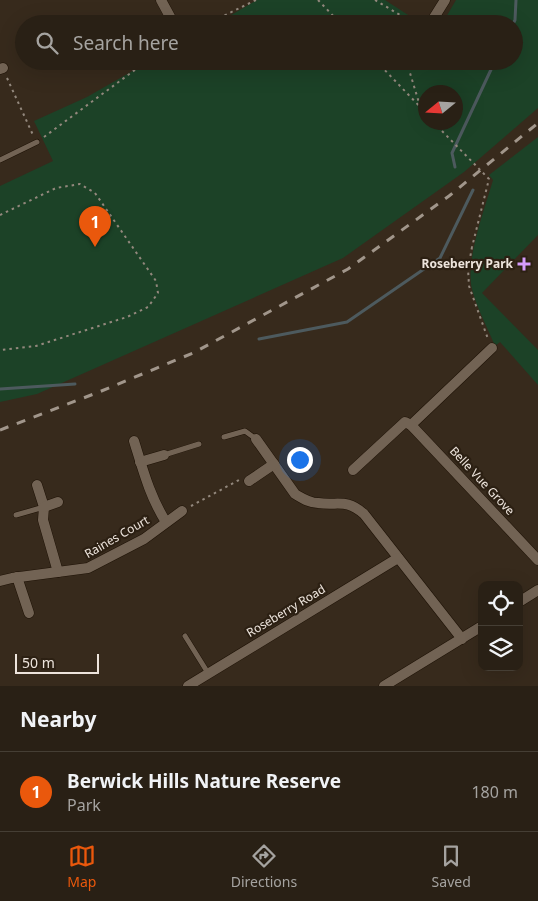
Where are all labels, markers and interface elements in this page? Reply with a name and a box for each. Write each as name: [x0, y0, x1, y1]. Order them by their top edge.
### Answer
search box: [15, 15, 523, 70]
icon: search: [33, 29, 61, 57]
text: Search here: [73, 30, 179, 56]
north arrow: [418, 85, 463, 130]
pin: 1: [79, 206, 111, 247]
place label: Roseberry Park: [422, 255, 514, 272]
marker: Roseberry Park: [517, 257, 531, 271]
street label: Belle Vue Grove: [446, 443, 519, 519]
your location: [287, 447, 313, 473]
street label: Raines Court: [81, 511, 153, 562]
street label: Roseberry Road: [243, 580, 328, 641]
map controls: [478, 581, 523, 671]
button: locate: [478, 581, 523, 626]
button: layers: [478, 626, 523, 671]
scale bar: [15, 651, 99, 674]
text: 50 m: [22, 653, 55, 672]
text: Nearby: [20, 705, 96, 733]
text: Berwick Hills Nature Reserve: [67, 768, 341, 794]
text: 1: [31, 781, 41, 803]
text: 180 m: [471, 781, 518, 803]
text: Park: [67, 794, 101, 816]
tab: Map: [67, 842, 96, 891]
tab: Directions: [231, 842, 297, 891]
tab: Saved: [432, 842, 471, 891]

